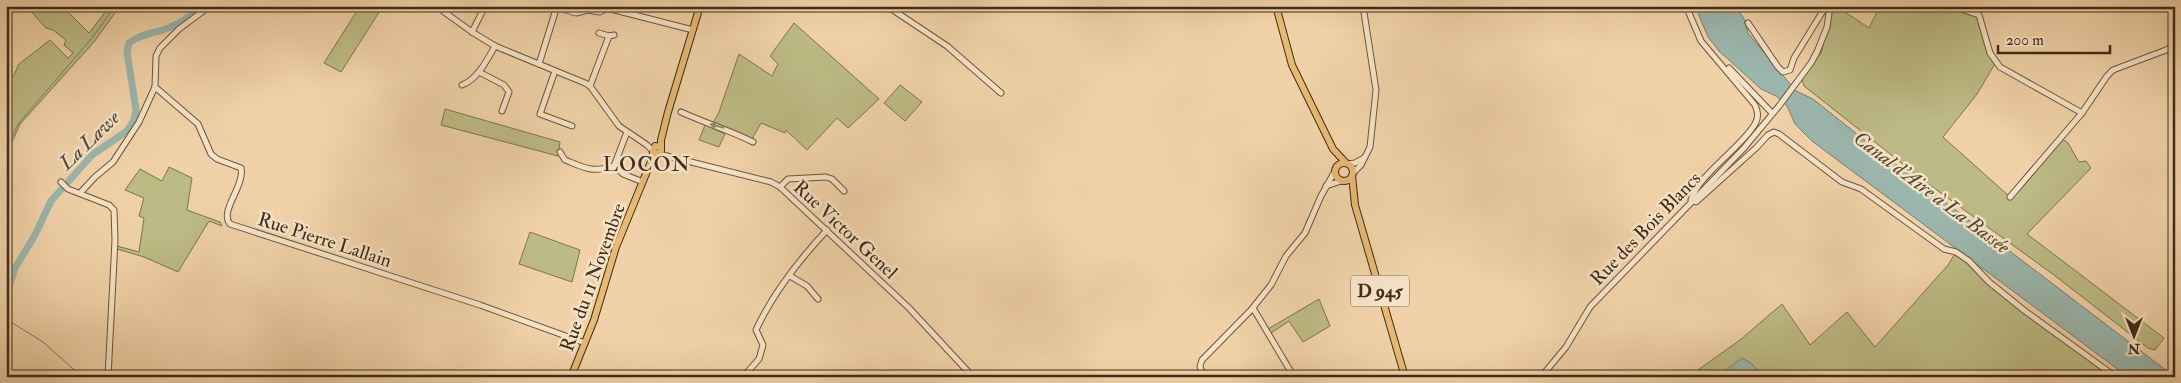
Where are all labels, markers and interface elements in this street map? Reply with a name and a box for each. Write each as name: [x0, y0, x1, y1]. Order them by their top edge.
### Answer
scale bar: [1998, 22, 2111, 54]
text: 200 m: [2006, 31, 2044, 50]
water label: La Lawe: [53, 105, 125, 176]
one-way arrow: [710, 122, 725, 130]
water label: Canal d'Aire à La Bassée: [1849, 126, 2015, 259]
district label: LOCON: [603, 151, 691, 178]
street label: Rue des Bois Blancs: [1585, 167, 1706, 291]
street label: Rue Victor Genel: [788, 175, 903, 284]
street label: Rue du 11 Novembre: [555, 200, 631, 355]
street label: Rue Pierre Lallain: [255, 207, 395, 273]
road number: D 945: [1351, 276, 1409, 306]
north arrow: [2108, 310, 2158, 360]
text: N: [2127, 340, 2141, 357]

